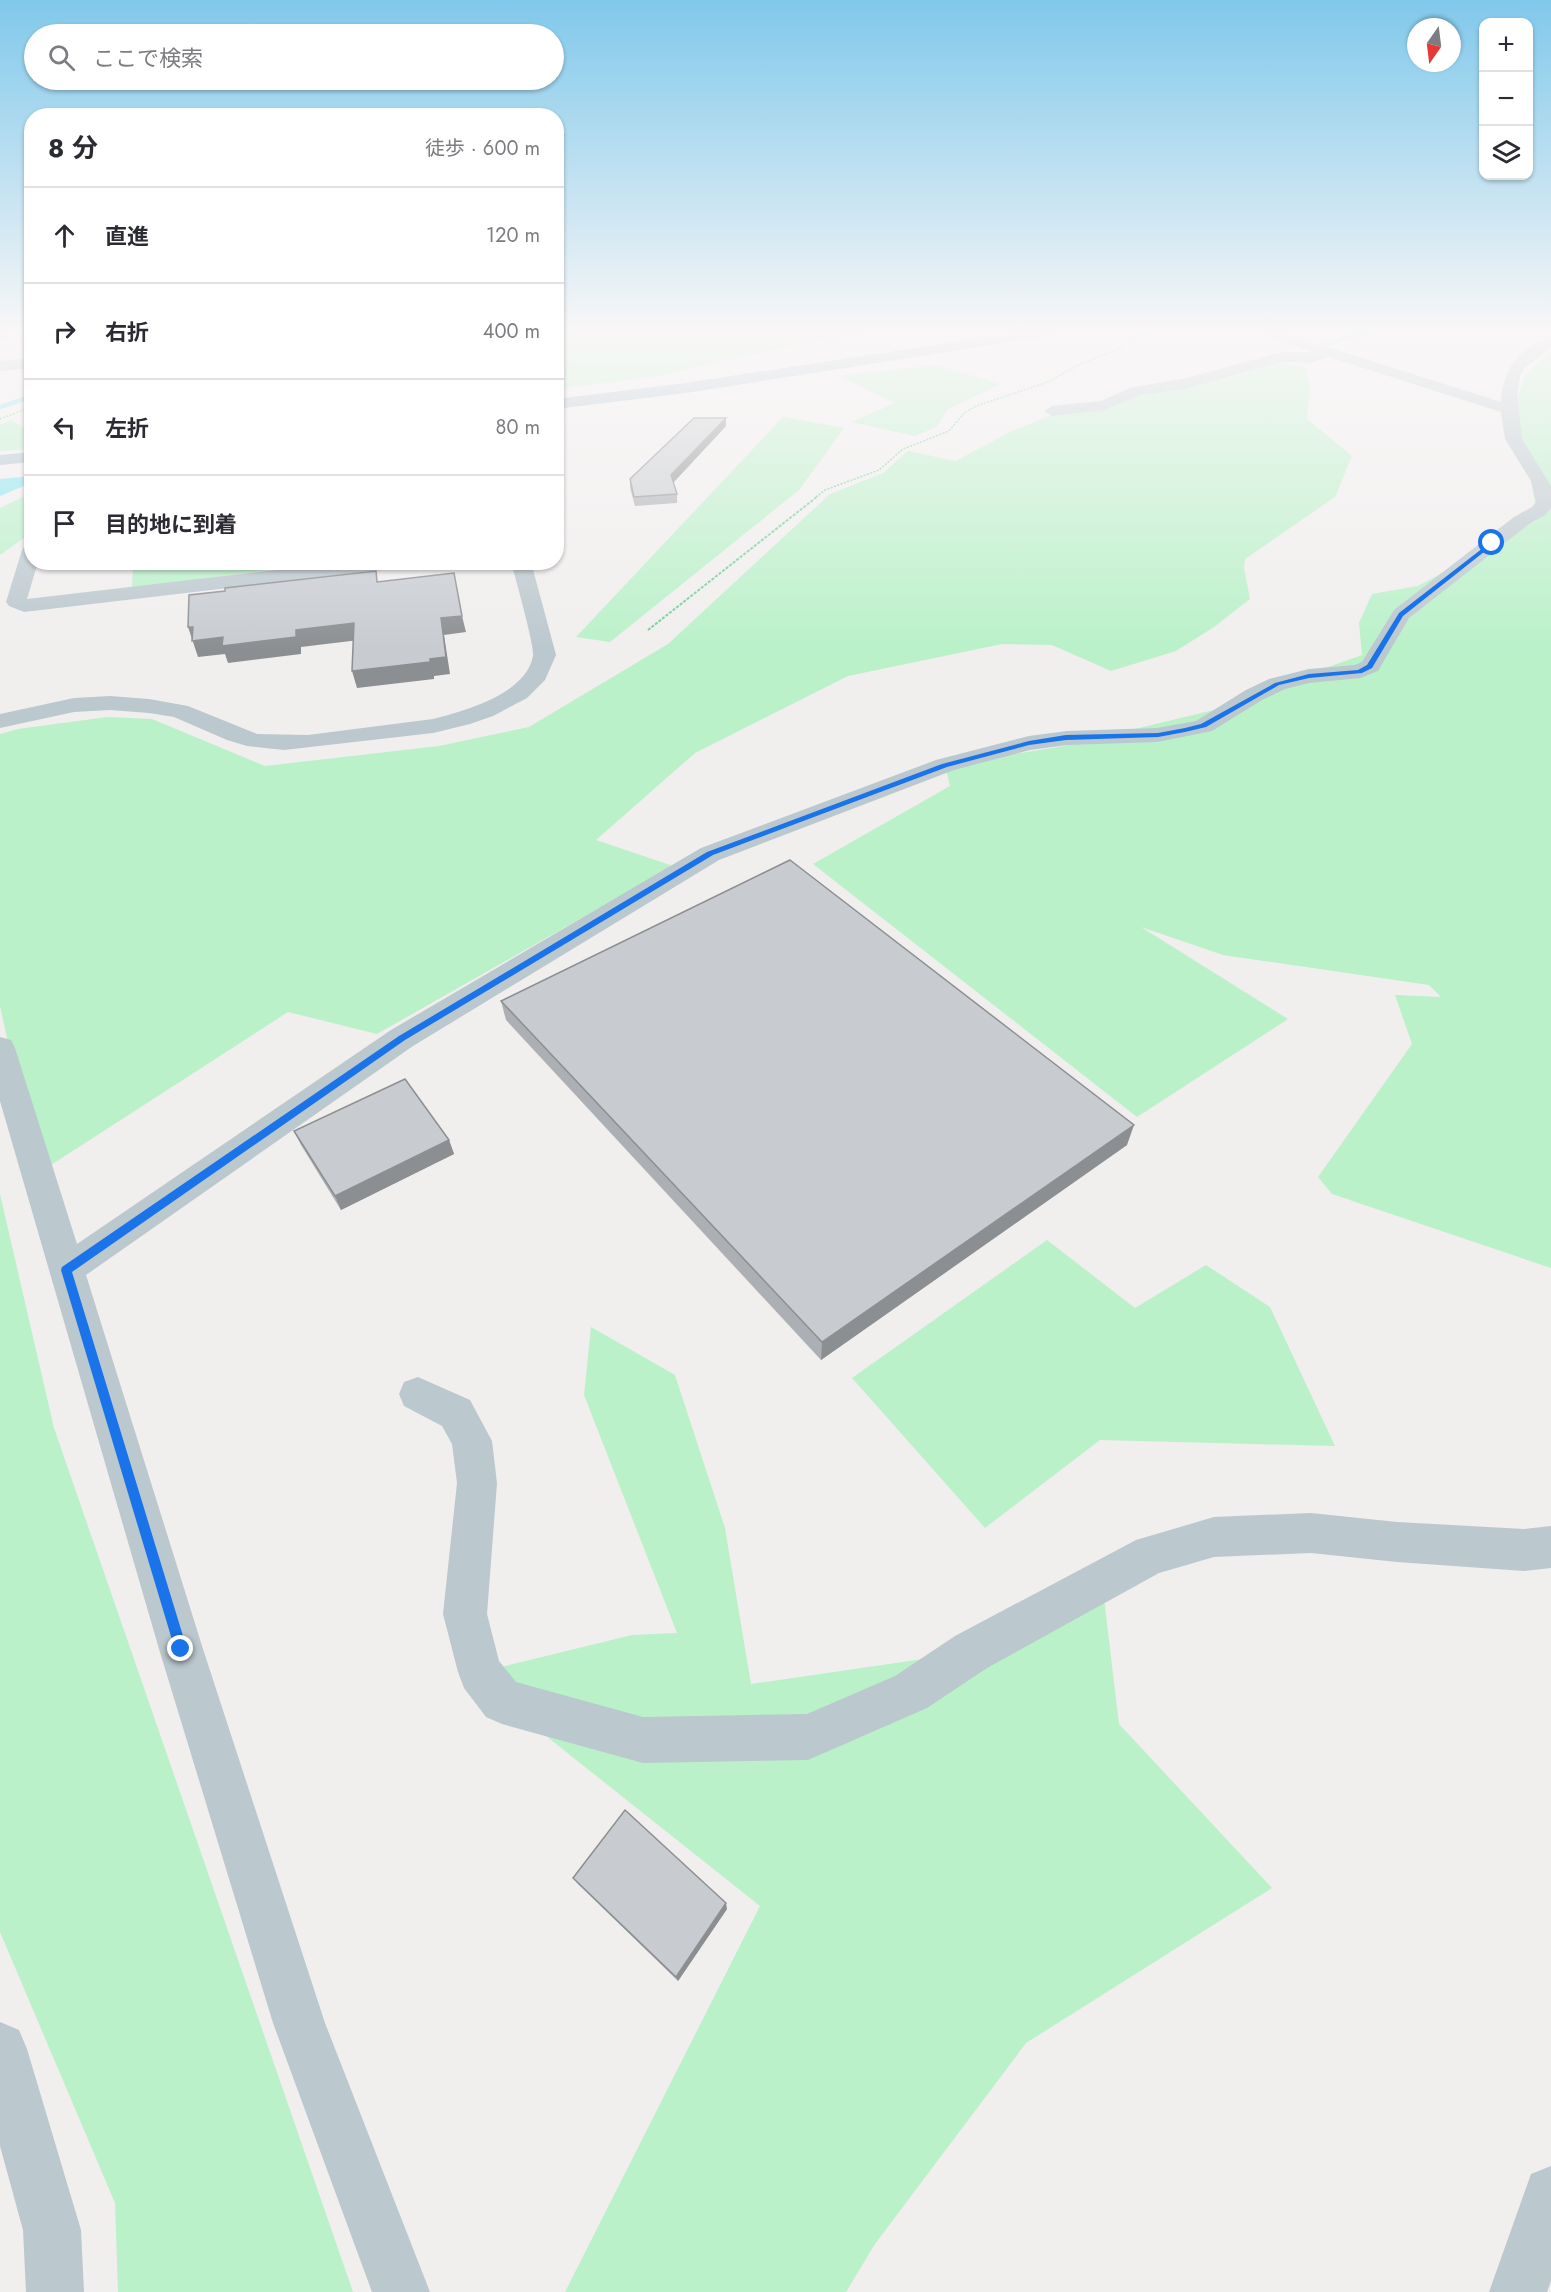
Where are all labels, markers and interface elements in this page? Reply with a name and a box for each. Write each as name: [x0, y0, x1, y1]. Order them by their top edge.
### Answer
north arrow: [1407, 18, 1461, 72]
map controls: [1479, 18, 1533, 180]
button: +: [1479, 18, 1533, 72]
search box: [24, 24, 564, 90]
icon: search: [45, 41, 78, 74]
text: ここで検索: [93, 42, 203, 74]
button: −: [1479, 72, 1533, 126]
button: layers: [1479, 126, 1533, 180]
text: 8 分: [48, 129, 98, 167]
text: 徒歩 · 600 m: [425, 134, 540, 163]
icon: ahead: [48, 219, 81, 252]
text: 直進: [105, 220, 149, 252]
text: 120 m: [486, 221, 540, 250]
icon: right: [48, 315, 81, 348]
text: 右折: [105, 316, 149, 348]
text: 400 m: [483, 317, 540, 346]
icon: left: [48, 411, 81, 444]
text: 左折: [105, 412, 149, 444]
text: 80 m: [495, 413, 540, 442]
icon: arrive: [48, 507, 81, 540]
text: 目的地に到着: [105, 508, 237, 540]
route start: [1478, 529, 1504, 555]
route end: [167, 1635, 193, 1661]

